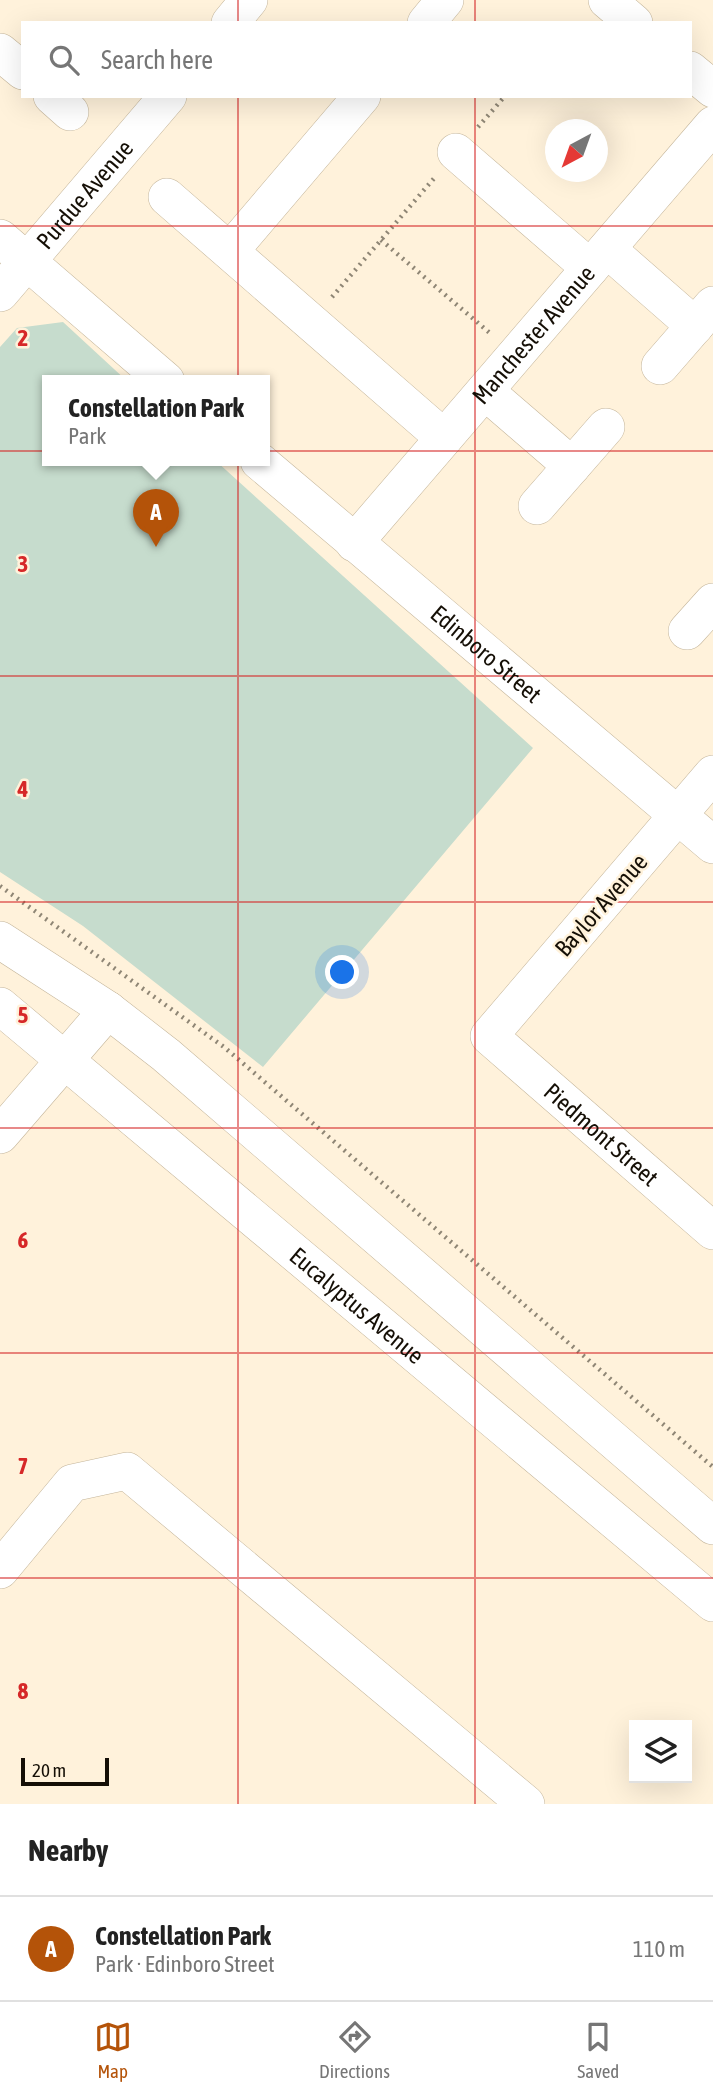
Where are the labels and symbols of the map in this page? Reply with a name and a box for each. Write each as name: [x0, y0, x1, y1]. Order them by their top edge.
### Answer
north arrow: [545, 119, 608, 182]
street label: Purdue Avenue: [31, 134, 138, 254]
street label: Manchester Avenue: [466, 260, 600, 409]
text: 2: [18, 325, 28, 351]
pin: A: [133, 489, 179, 547]
text: 3: [18, 551, 28, 577]
street label: Edinboro Street: [426, 599, 547, 708]
text: 4: [17, 776, 29, 802]
street label: Baylor Avenue: [549, 848, 653, 962]
your location: [325, 955, 359, 989]
text: 5: [18, 1002, 29, 1028]
street label: Piedmont Street: [539, 1077, 664, 1191]
text: 6: [18, 1227, 29, 1253]
street label: Eucalyptus Avenue: [285, 1242, 430, 1369]
text: 7: [18, 1453, 28, 1479]
text: 8: [18, 1678, 29, 1704]
scale bar: [21, 1755, 108, 1787]

